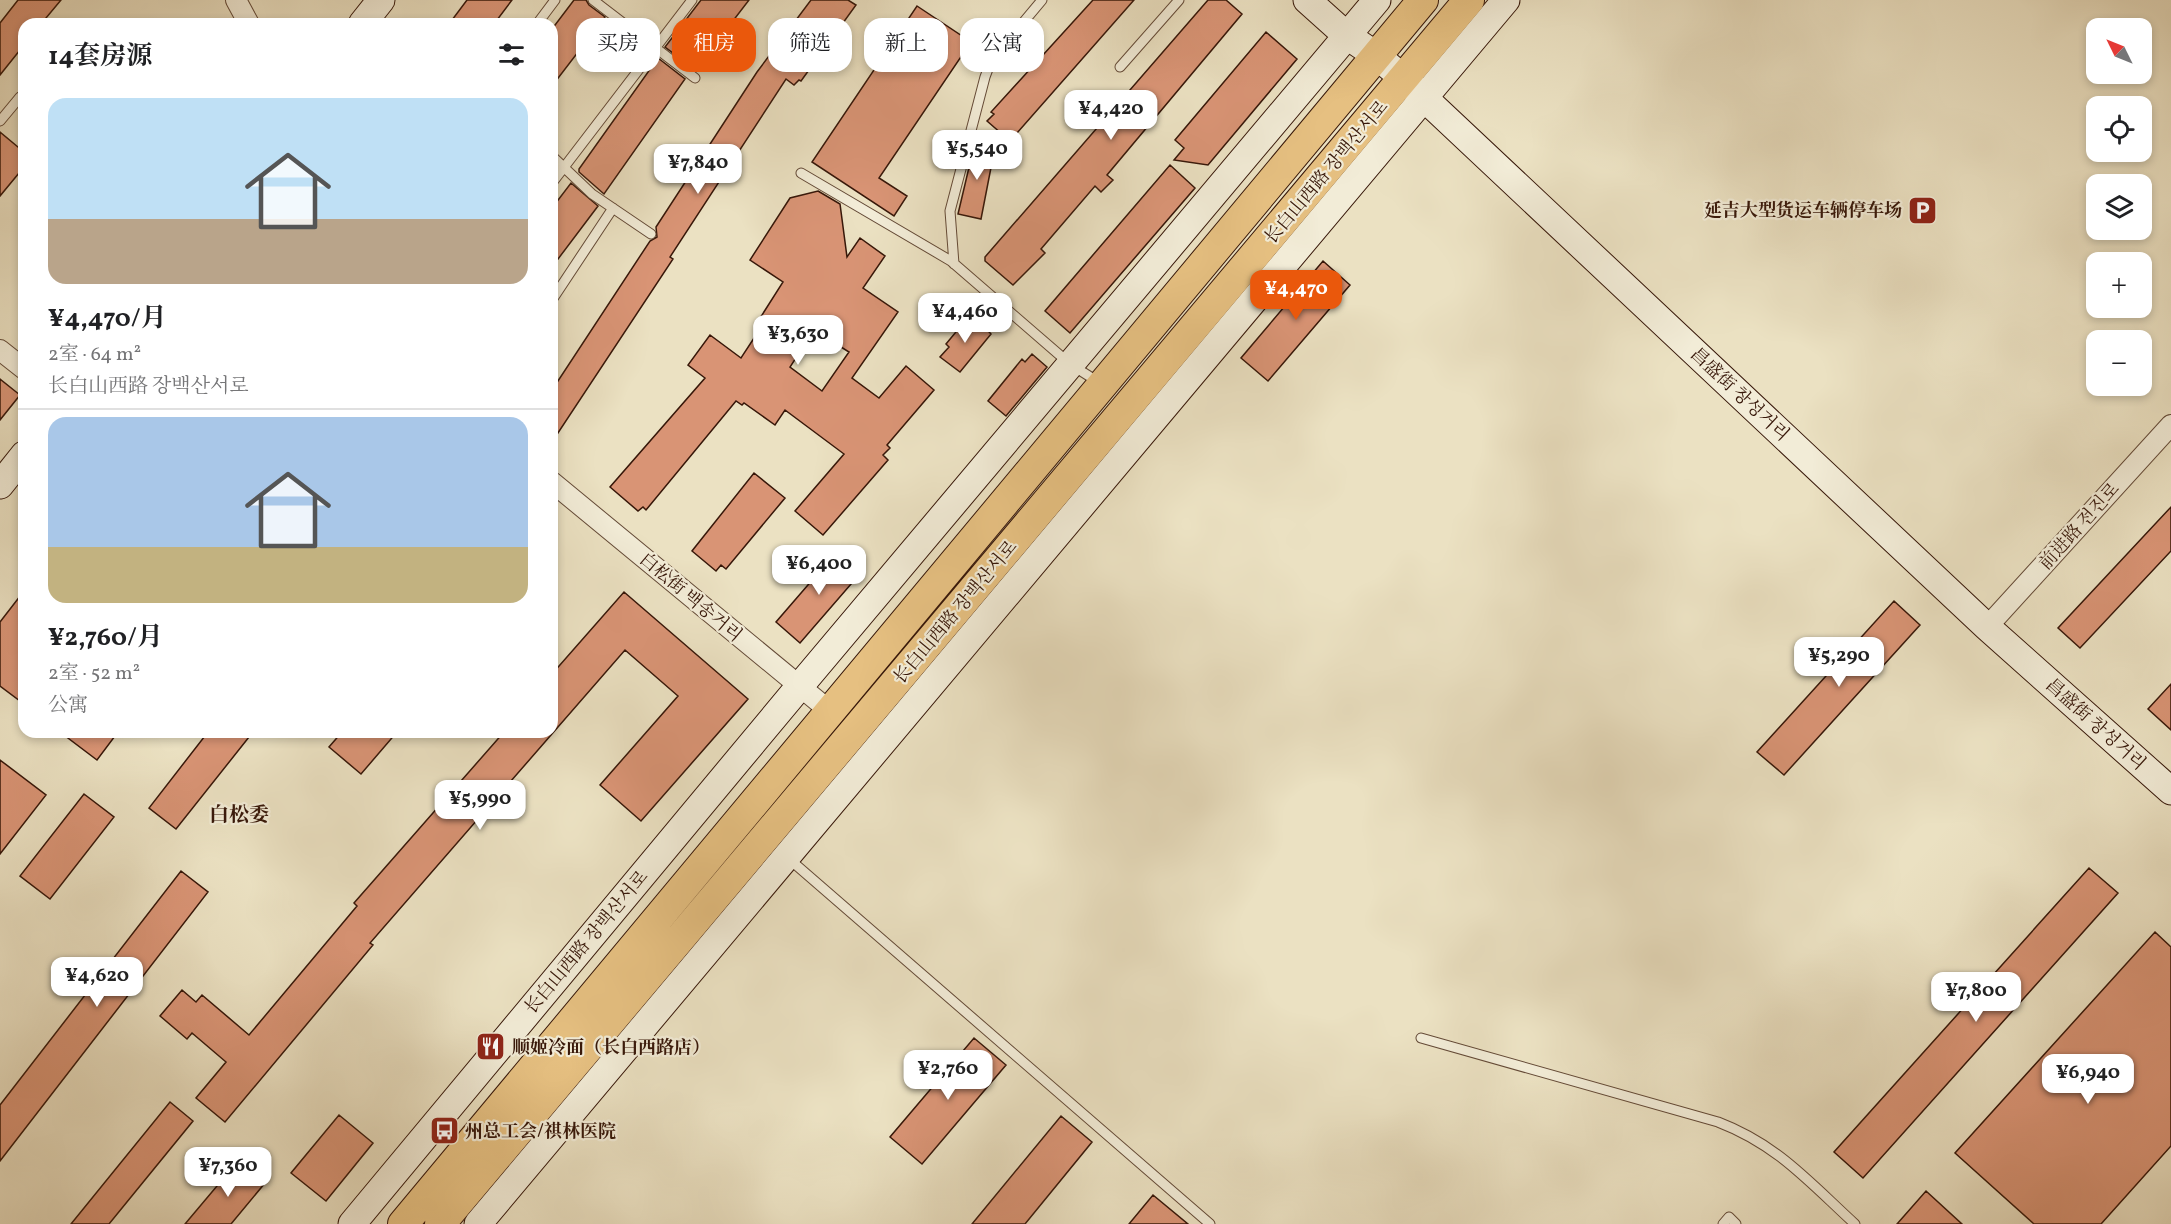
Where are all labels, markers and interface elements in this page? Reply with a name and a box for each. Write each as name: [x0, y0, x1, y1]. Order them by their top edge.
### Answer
chip: 买房: [576, 18, 660, 72]
chip: 租房: [672, 18, 756, 72]
chip: 筛选: [768, 18, 852, 72]
chip: 新上: [864, 18, 948, 72]
chip: 公寓: [960, 18, 1044, 72]
north arrow: [2086, 18, 2152, 84]
map controls: [2086, 18, 2152, 396]
icon: filters: [495, 38, 528, 71]
text: 14套房源: [48, 39, 152, 75]
pin: ¥4,420: [1062, 90, 1160, 141]
text: ¥4,420: [1078, 95, 1144, 123]
street label: 长白山西路 장백산서로: [1260, 96, 1395, 250]
button: locate: [2086, 96, 2152, 162]
pin: ¥5,540: [928, 130, 1026, 181]
text: ¥5,540: [946, 135, 1008, 163]
icon: home: [234, 137, 342, 245]
pin: ¥7,840: [649, 144, 747, 195]
text: ¥7,840: [668, 149, 728, 177]
button: layers: [2086, 174, 2152, 240]
parking icon: 延吉大型货运车辆停车场: [1907, 194, 1939, 226]
place label: 延吉大型货运车辆停车场: [1704, 199, 1902, 224]
button: +: [2086, 252, 2152, 318]
pin: ¥4,470: [1247, 270, 1345, 321]
text: ¥4,470: [1264, 275, 1328, 303]
pin: ¥4,460: [916, 293, 1014, 344]
text: ¥4,460: [932, 298, 998, 326]
text: ¥4,470/月: [48, 301, 167, 337]
pin: ¥3,630: [749, 315, 847, 366]
text: ¥3,630: [767, 320, 829, 348]
button: −: [2086, 330, 2152, 396]
text: 2室 · 64 m²: [48, 341, 141, 369]
street label: 昌盛街 창성거리: [1684, 343, 1794, 448]
text: 长白山西路 장백산서로: [48, 373, 249, 401]
icon: home: [234, 456, 342, 564]
street label: 前进路 전진로: [2034, 478, 2126, 576]
street label: 长白山西路 장백산서로: [889, 536, 1024, 690]
pin: ¥6,400: [770, 545, 868, 596]
street label: 白松街 백송거리: [633, 548, 747, 649]
text: ¥6,400: [786, 550, 852, 578]
text: ¥2,760/月: [48, 620, 163, 656]
pin: ¥5,290: [1790, 637, 1888, 688]
text: ¥5,290: [1808, 642, 1870, 670]
text: 2室 · 52 m²: [48, 660, 140, 688]
street label: 昌盛街 창성거리: [2039, 673, 2151, 777]
text: 公寓: [48, 692, 88, 720]
pin: ¥5,990: [431, 780, 529, 831]
text: ¥5,990: [449, 785, 511, 813]
district label: 白松委: [209, 802, 269, 830]
street label: 长白山西路 장백산서로: [520, 866, 655, 1020]
pin: ¥4,620: [48, 957, 146, 1008]
text: ¥4,620: [65, 962, 129, 990]
pin: ¥7,800: [1927, 972, 2025, 1023]
text: ¥7,800: [1945, 977, 2007, 1005]
restaurant icon: 顺姬冷面（长白西路店）: [475, 1031, 507, 1063]
place label: 顺姬冷面（长白西路店）: [512, 1036, 710, 1061]
pin: ¥2,760: [899, 1050, 997, 1101]
pin: ¥6,940: [2039, 1054, 2137, 1105]
text: ¥2,760: [918, 1055, 978, 1083]
text: ¥6,940: [2056, 1059, 2120, 1087]
bus stop icon: 州总工会/祺林医院: [428, 1115, 460, 1147]
place label: 州总工会/祺林医院: [465, 1120, 616, 1145]
pin: ¥7,360: [179, 1147, 277, 1198]
text: ¥7,360: [198, 1152, 258, 1180]

